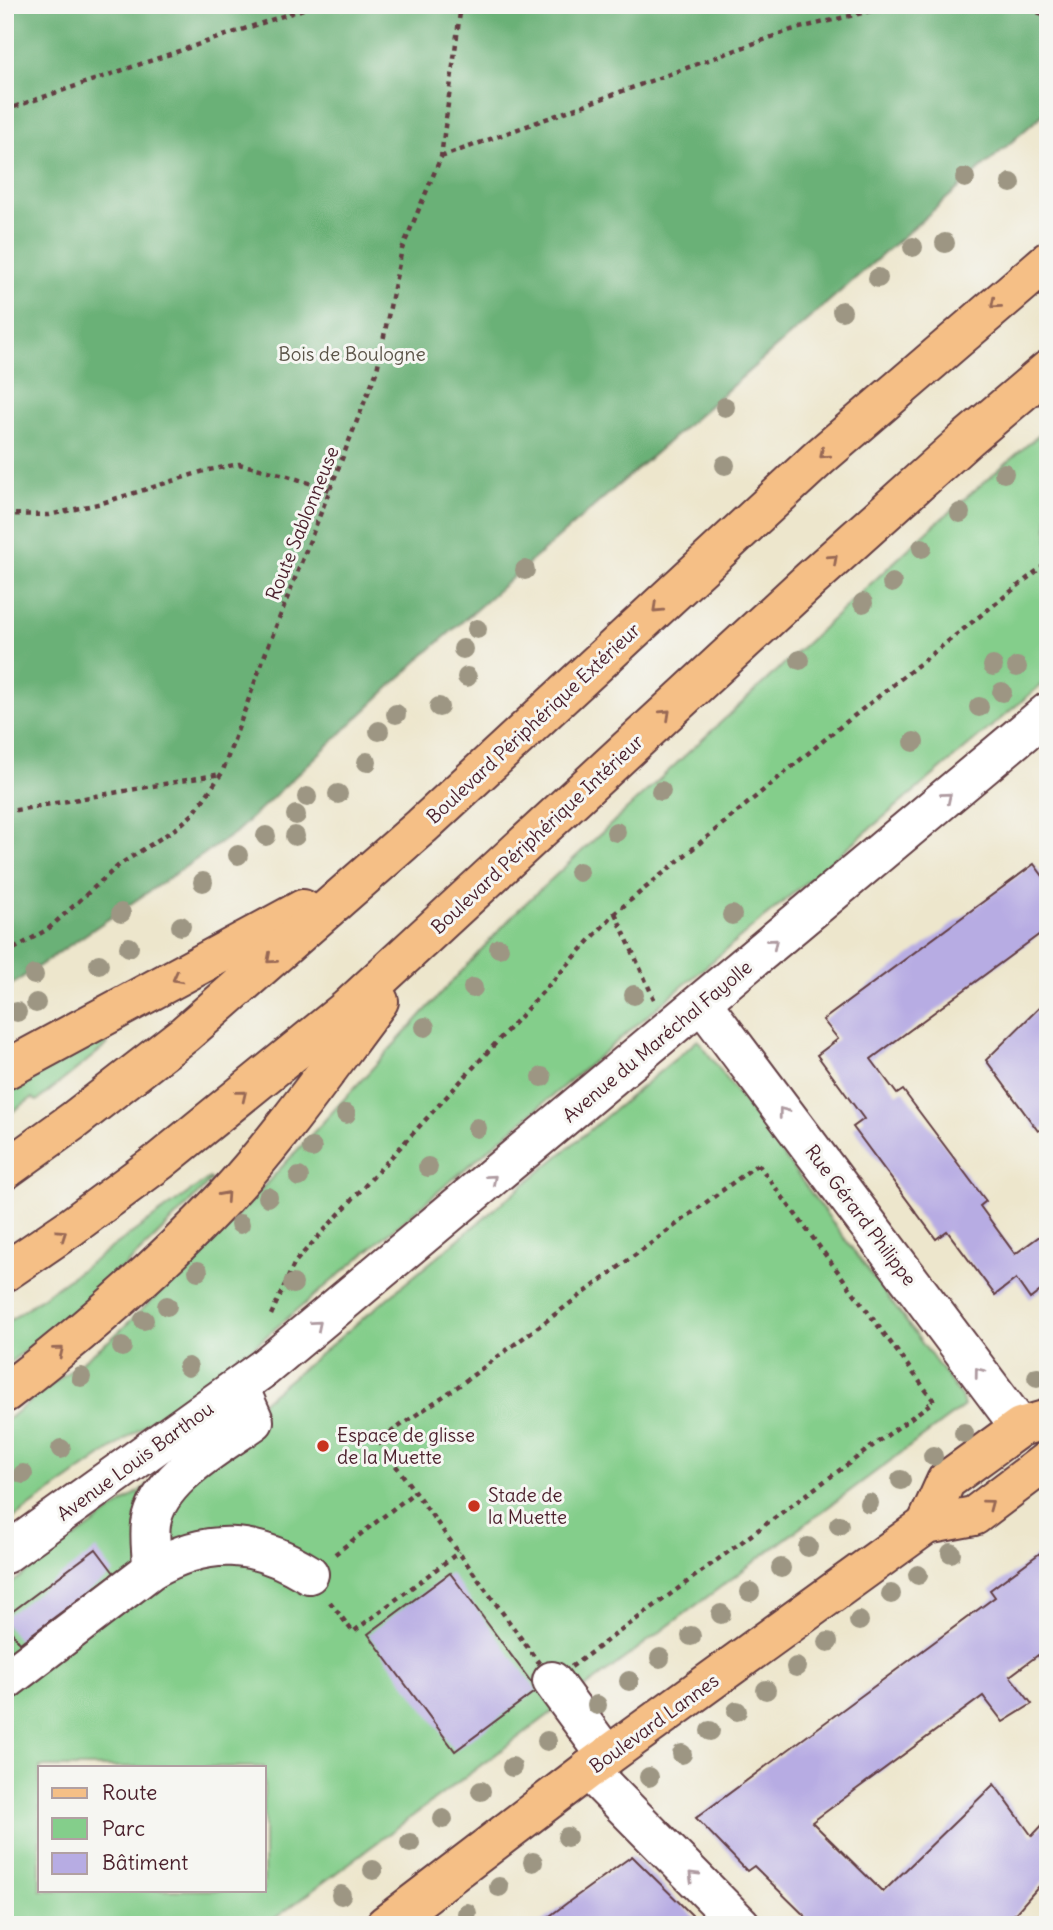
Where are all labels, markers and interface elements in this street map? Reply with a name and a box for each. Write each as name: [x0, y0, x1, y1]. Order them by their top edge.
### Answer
one-way arrow: [991, 296, 1004, 308]
park label: Bois de Boulogne: [278, 342, 426, 366]
street label: Route Sablonneuse: [260, 443, 344, 603]
one-way arrow: [819, 446, 832, 458]
one-way arrow: [825, 555, 838, 568]
one-way arrow: [652, 600, 665, 613]
street label: Boulevard Périphérique Extérieur: [421, 618, 645, 828]
one-way arrow: [658, 709, 671, 722]
street label: Boulevard Périphérique Intérieur: [426, 729, 648, 939]
one-way arrow: [939, 793, 952, 805]
one-way arrow: [765, 939, 778, 951]
one-way arrow: [266, 951, 279, 963]
street label: Avenue du Maréchal Fayolle: [557, 955, 757, 1127]
one-way arrow: [172, 969, 184, 983]
one-way arrow: [234, 1090, 246, 1103]
one-way arrow: [779, 1107, 792, 1120]
street label: Rue Gérard Philippe: [800, 1140, 922, 1290]
one-way arrow: [483, 1175, 496, 1187]
one-way arrow: [217, 1191, 229, 1204]
one-way arrow: [54, 1229, 67, 1242]
one-way arrow: [309, 1320, 321, 1333]
one-way arrow: [51, 1347, 64, 1359]
one-way arrow: [975, 1367, 987, 1380]
street label: Avenue Louis Barthou: [52, 1396, 218, 1526]
place label: Espace de glisse de la Muette: [337, 1423, 475, 1469]
marker: Espace de glisse de la Muette: [315, 1438, 331, 1454]
place label: Stade de la Muette: [488, 1483, 567, 1529]
marker: Stade de la Muette: [466, 1498, 482, 1514]
one-way arrow: [982, 1500, 994, 1512]
street label: Boulevard Lannes: [585, 1668, 723, 1778]
legend: [38, 1766, 266, 1892]
text: Route: [102, 1779, 157, 1806]
text: Parc: [102, 1815, 145, 1842]
text: Bâtiment: [102, 1849, 188, 1876]
one-way arrow: [689, 1872, 702, 1885]

